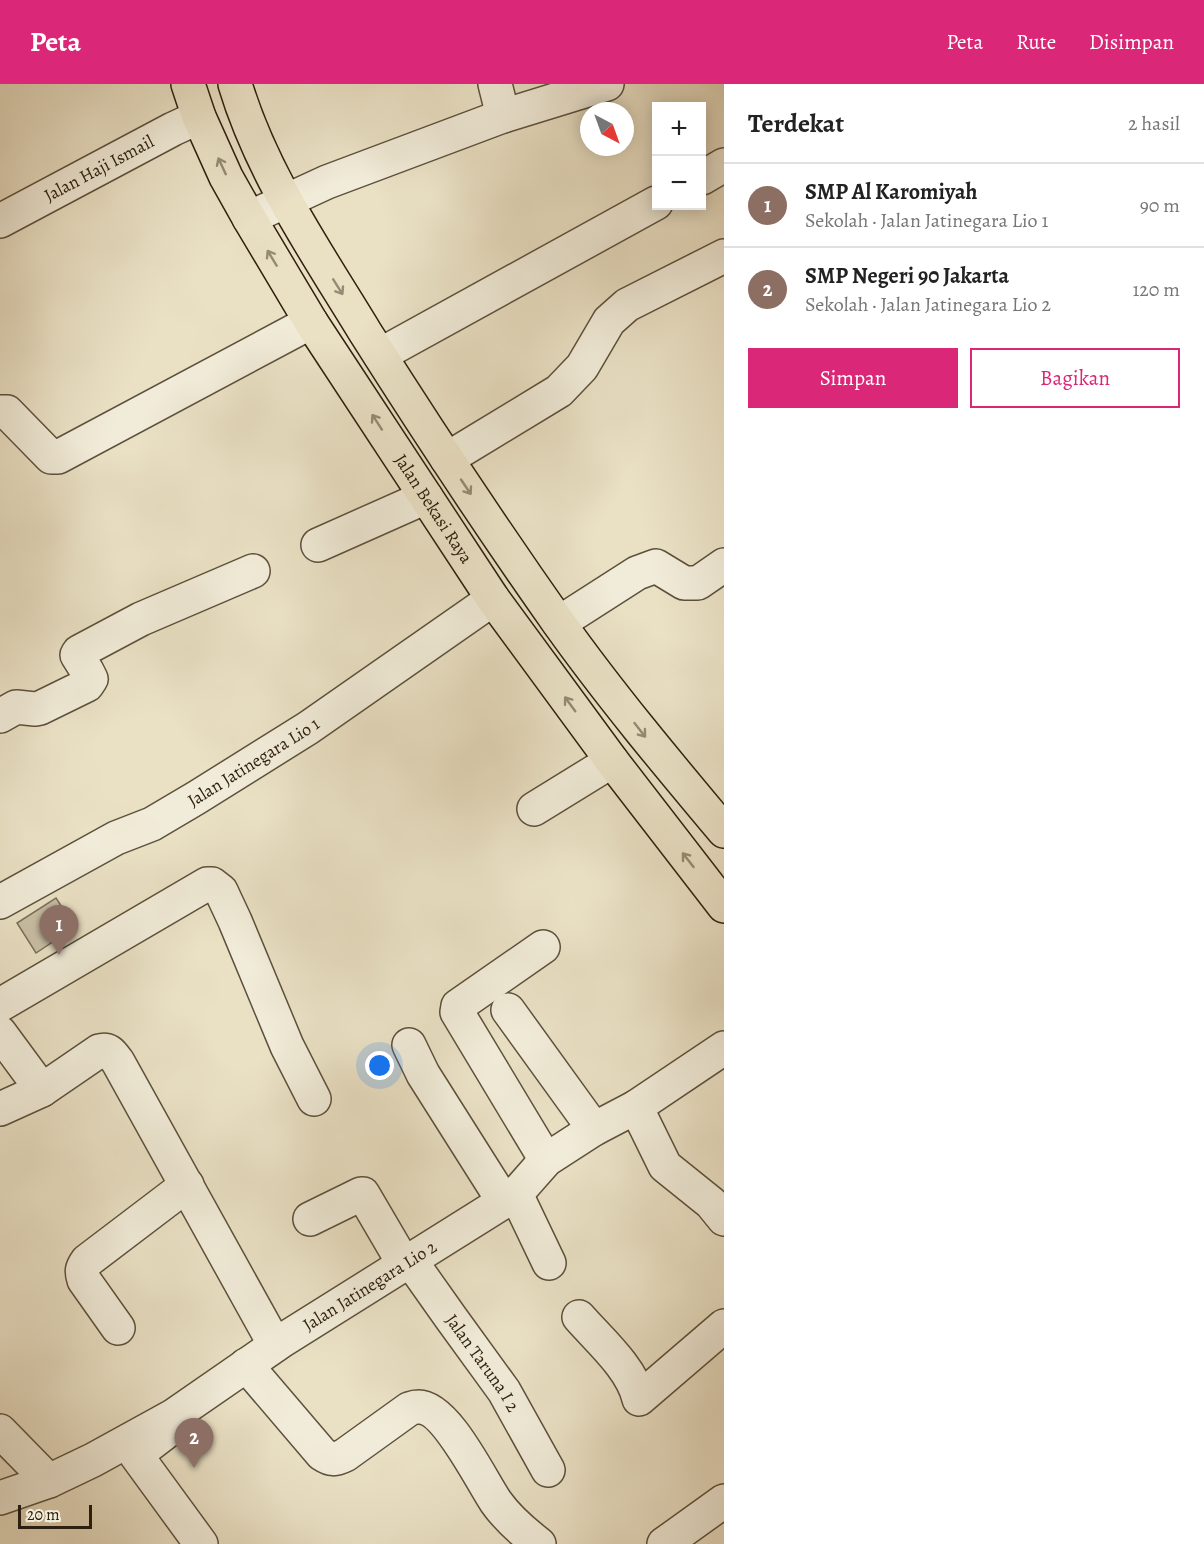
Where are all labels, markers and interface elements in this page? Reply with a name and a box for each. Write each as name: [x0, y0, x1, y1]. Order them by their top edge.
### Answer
text: Peta: [30, 23, 81, 61]
text: Peta: [946, 28, 983, 56]
text: Rute: [1016, 28, 1056, 56]
text: Disimpan: [1089, 28, 1174, 56]
north arrow: [580, 102, 634, 156]
map controls: [652, 102, 706, 210]
button: +: [652, 102, 706, 156]
text: Terdekat: [748, 106, 844, 141]
text: 2 hasil: [1128, 110, 1180, 137]
street label: Jalan Haji Ismail: [40, 129, 158, 207]
button: −: [652, 156, 706, 210]
one-way arrow: [215, 158, 227, 176]
text: SMP Al Karomiyah: [805, 177, 977, 207]
text: 1: [764, 192, 771, 219]
text: 90 m: [1140, 192, 1180, 219]
text: Sekolah · Jalan Jatinegara Lio 1: [805, 207, 1048, 234]
one-way arrow: [266, 250, 278, 267]
text: SMP Negeri 90 Jakarta: [805, 261, 1009, 291]
text: 2: [763, 276, 772, 303]
text: 120 m: [1132, 276, 1180, 303]
one-way arrow: [332, 278, 344, 295]
text: Sekolah · Jalan Jatinegara Lio 2: [805, 291, 1051, 318]
button: Simpan: [748, 348, 958, 408]
button: Bagikan: [970, 348, 1180, 408]
one-way arrow: [371, 414, 383, 431]
street label: Jalan Bekasi Raya: [389, 449, 479, 569]
one-way arrow: [460, 478, 472, 494]
one-way arrow: [564, 697, 577, 713]
street label: Jalan Jatinegara Lio 1: [183, 712, 324, 812]
one-way arrow: [634, 722, 647, 738]
one-way arrow: [682, 852, 695, 868]
pin: 1: [40, 906, 78, 955]
your location: [365, 1051, 394, 1080]
street label: Jalan Jatinegara Lio 2: [298, 1234, 442, 1337]
street label: Jalan Taruna I 2: [440, 1309, 525, 1416]
pin: 2: [174, 1418, 214, 1468]
scale bar: [18, 1502, 92, 1530]
text: 20 m: [27, 1504, 60, 1526]

